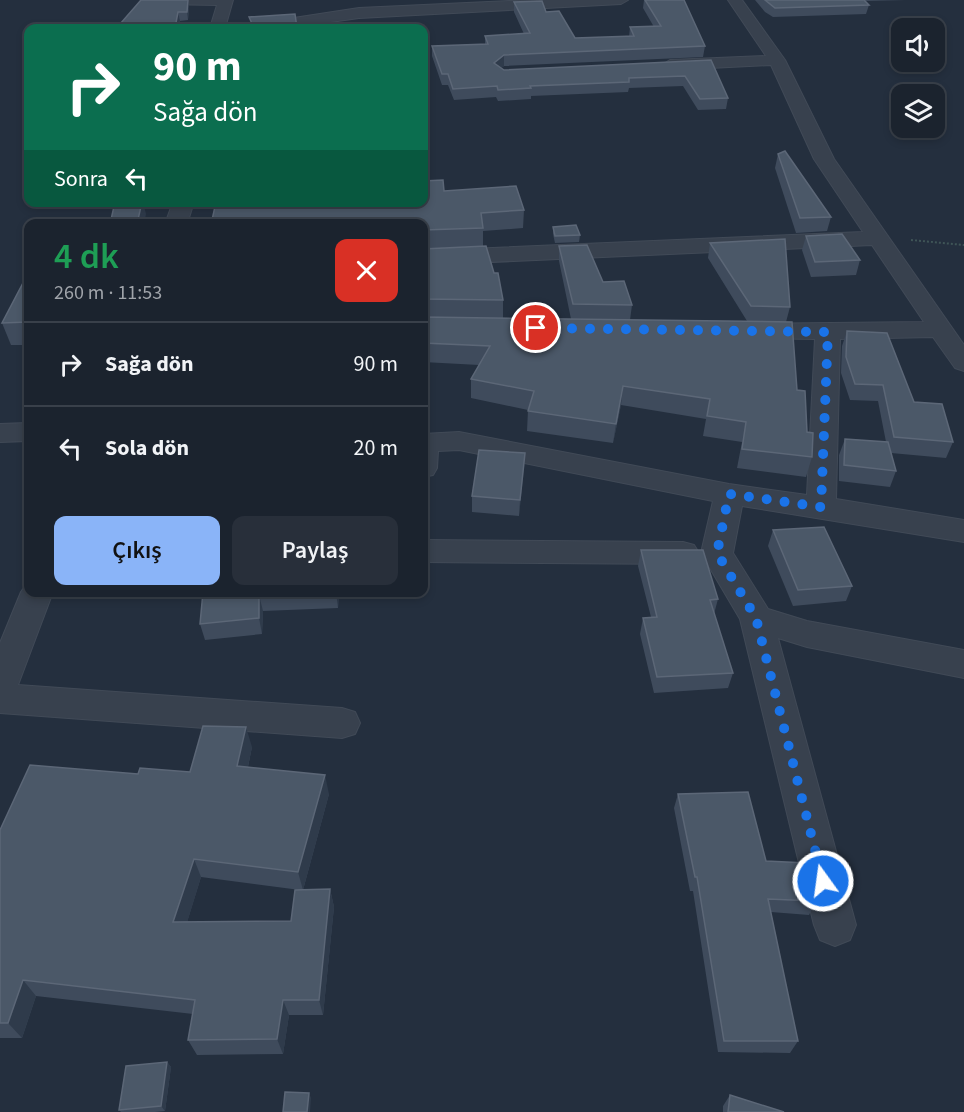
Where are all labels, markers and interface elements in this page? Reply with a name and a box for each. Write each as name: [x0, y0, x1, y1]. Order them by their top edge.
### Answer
map controls: [891, 18, 945, 138]
button: sound: [891, 18, 945, 72]
text: 90 m: [153, 37, 242, 97]
icon: right: [54, 48, 132, 126]
button: layers: [891, 84, 945, 138]
text: Sağa dön: [153, 93, 258, 132]
icon: left: [120, 162, 153, 195]
text: Sonra: [54, 163, 108, 195]
text: 4 dk: [54, 231, 119, 282]
button: close: [335, 239, 398, 302]
text: 260 m · 11:53: [54, 279, 162, 307]
pin: [510, 302, 561, 353]
icon: arrive: [519, 311, 552, 344]
icon: right: [54, 348, 87, 381]
text: Sağa dön: [105, 348, 194, 380]
text: 90 m: [353, 348, 398, 380]
icon: left: [54, 432, 87, 465]
text: Sola dön: [105, 432, 189, 464]
text: 20 m: [353, 432, 398, 464]
button: Çıkış: [54, 516, 220, 585]
button: Paylaş: [232, 516, 398, 585]
position arrow: [791, 849, 855, 913]

